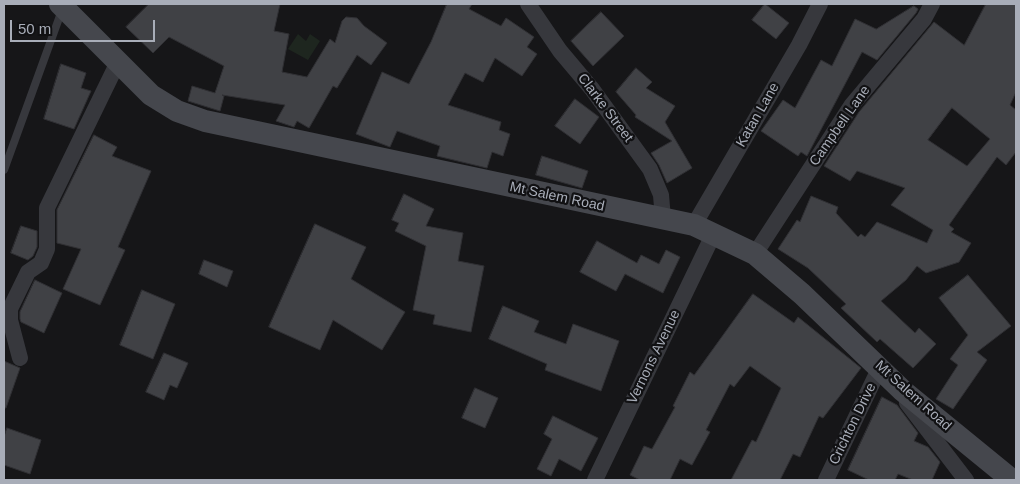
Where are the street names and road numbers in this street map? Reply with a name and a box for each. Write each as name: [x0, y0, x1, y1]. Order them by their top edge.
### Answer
street label: Clarke Street: [574, 70, 636, 146]
street label: Katan Lane: [733, 80, 783, 150]
street label: Campbell Lane: [806, 83, 874, 169]
street label: Mt Salem Road: [508, 179, 606, 215]
street label: Vernons Avenue: [624, 307, 684, 407]
street label: Mt Salem Road: [872, 357, 954, 435]
street label: Crichton Drive: [826, 380, 880, 468]

